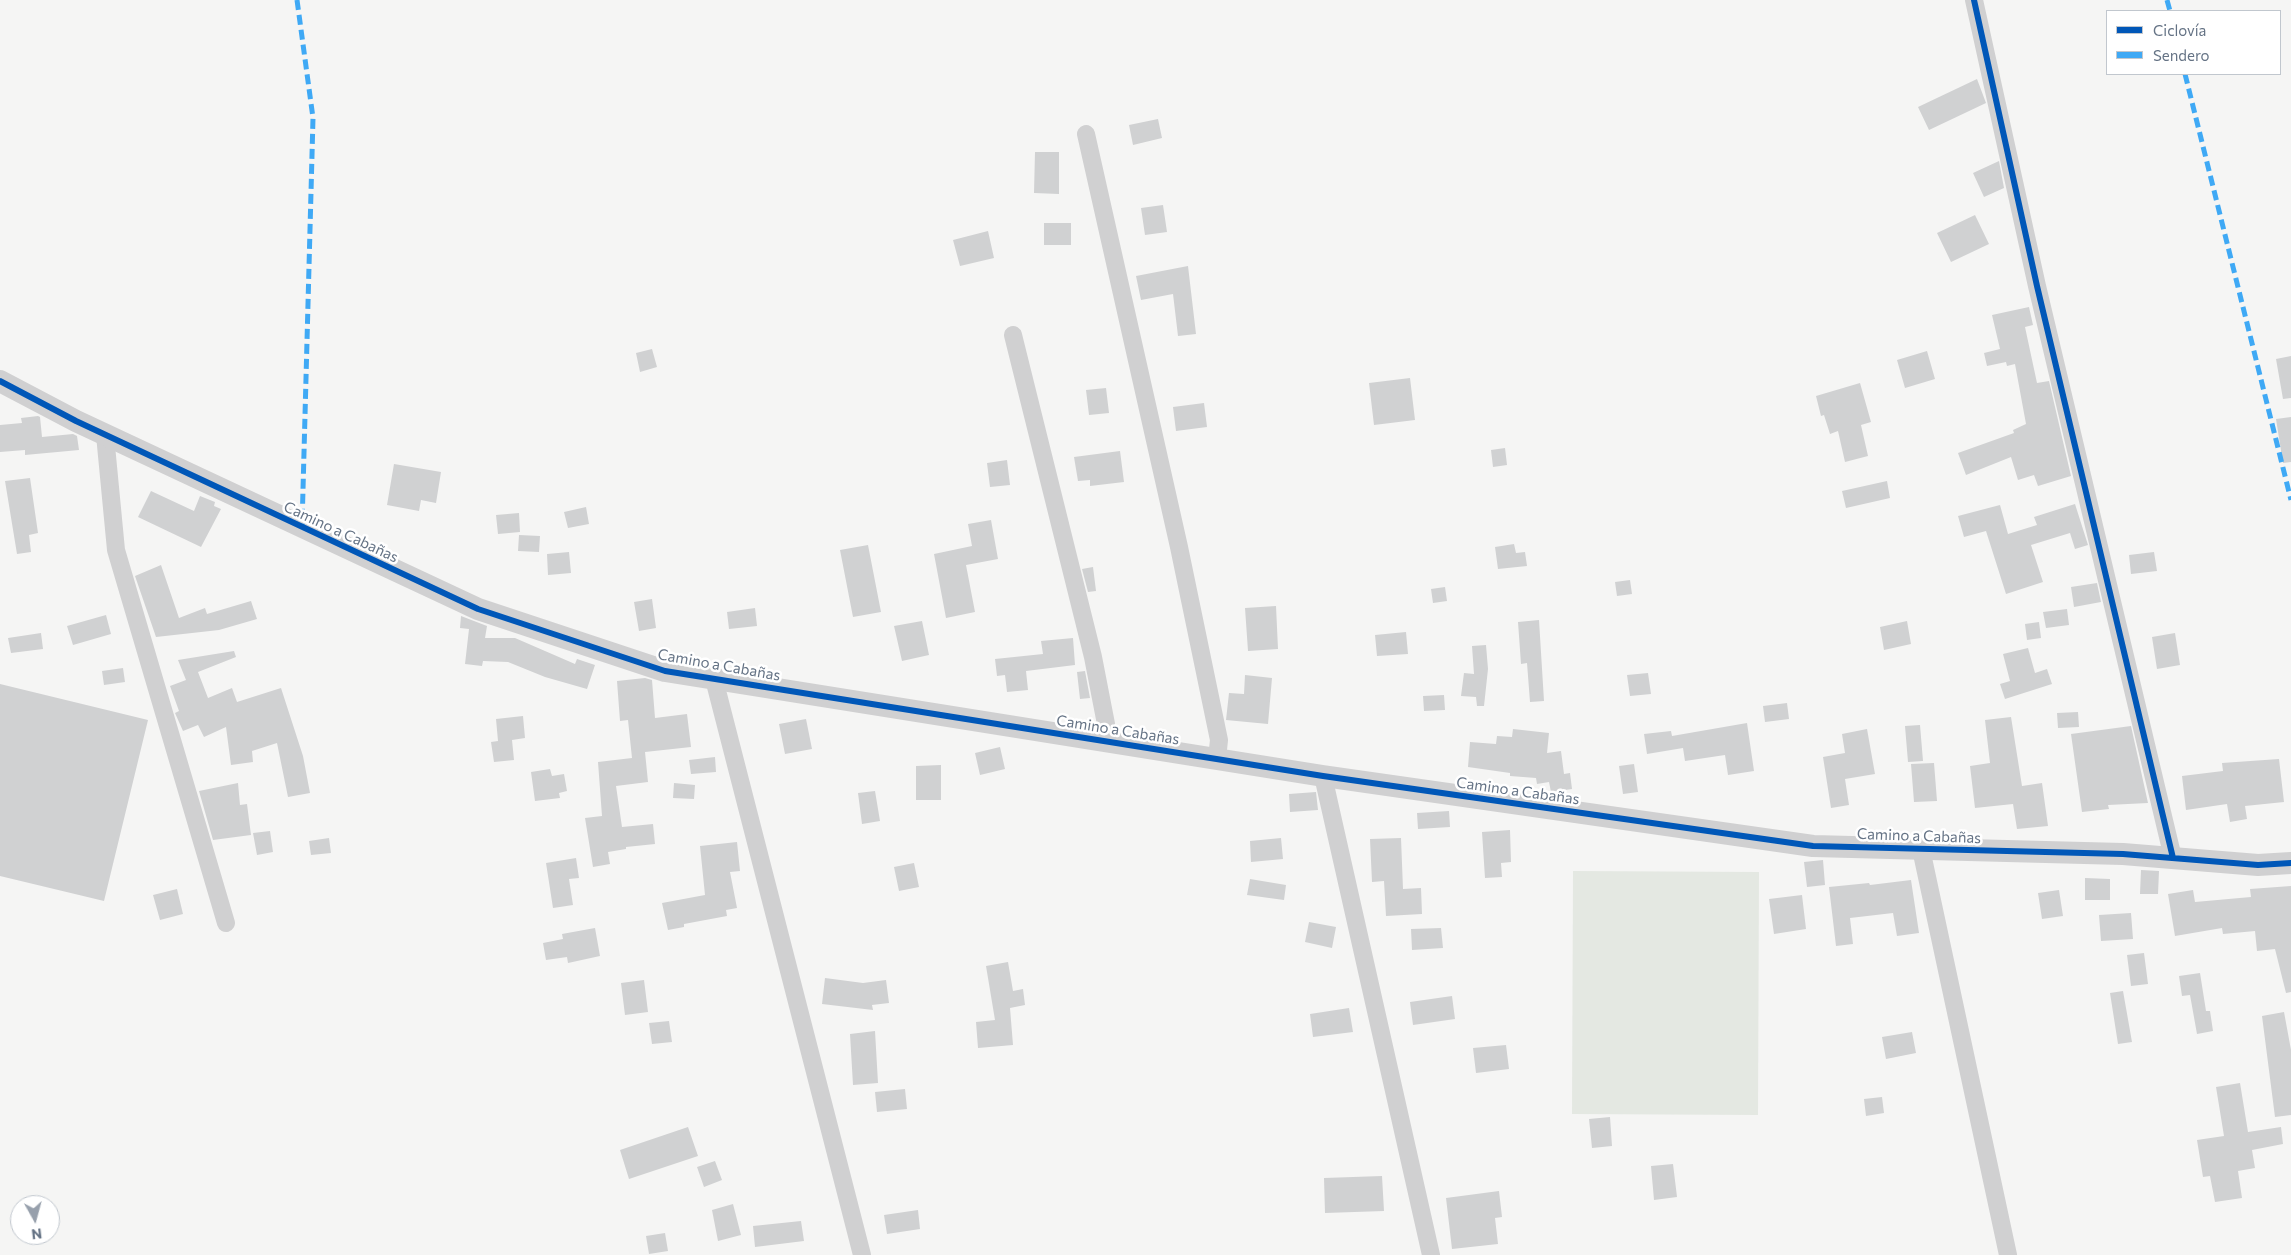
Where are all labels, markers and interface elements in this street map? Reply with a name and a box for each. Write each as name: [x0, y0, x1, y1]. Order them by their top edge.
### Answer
legend: [2106, 10, 2281, 75]
text: Ciclovía: [2153, 21, 2206, 39]
text: Sendero: [2153, 46, 2210, 64]
street label: Camino a Cabañas: [281, 498, 401, 566]
street label: Camino a Cabañas: [656, 645, 782, 685]
street label: Camino a Cabañas: [1055, 711, 1181, 749]
street label: Camino a Cabañas: [1455, 773, 1581, 809]
street label: Camino a Cabañas: [1857, 825, 1981, 847]
north arrow: [10, 1195, 60, 1245]
text: N: [31, 1225, 43, 1243]

